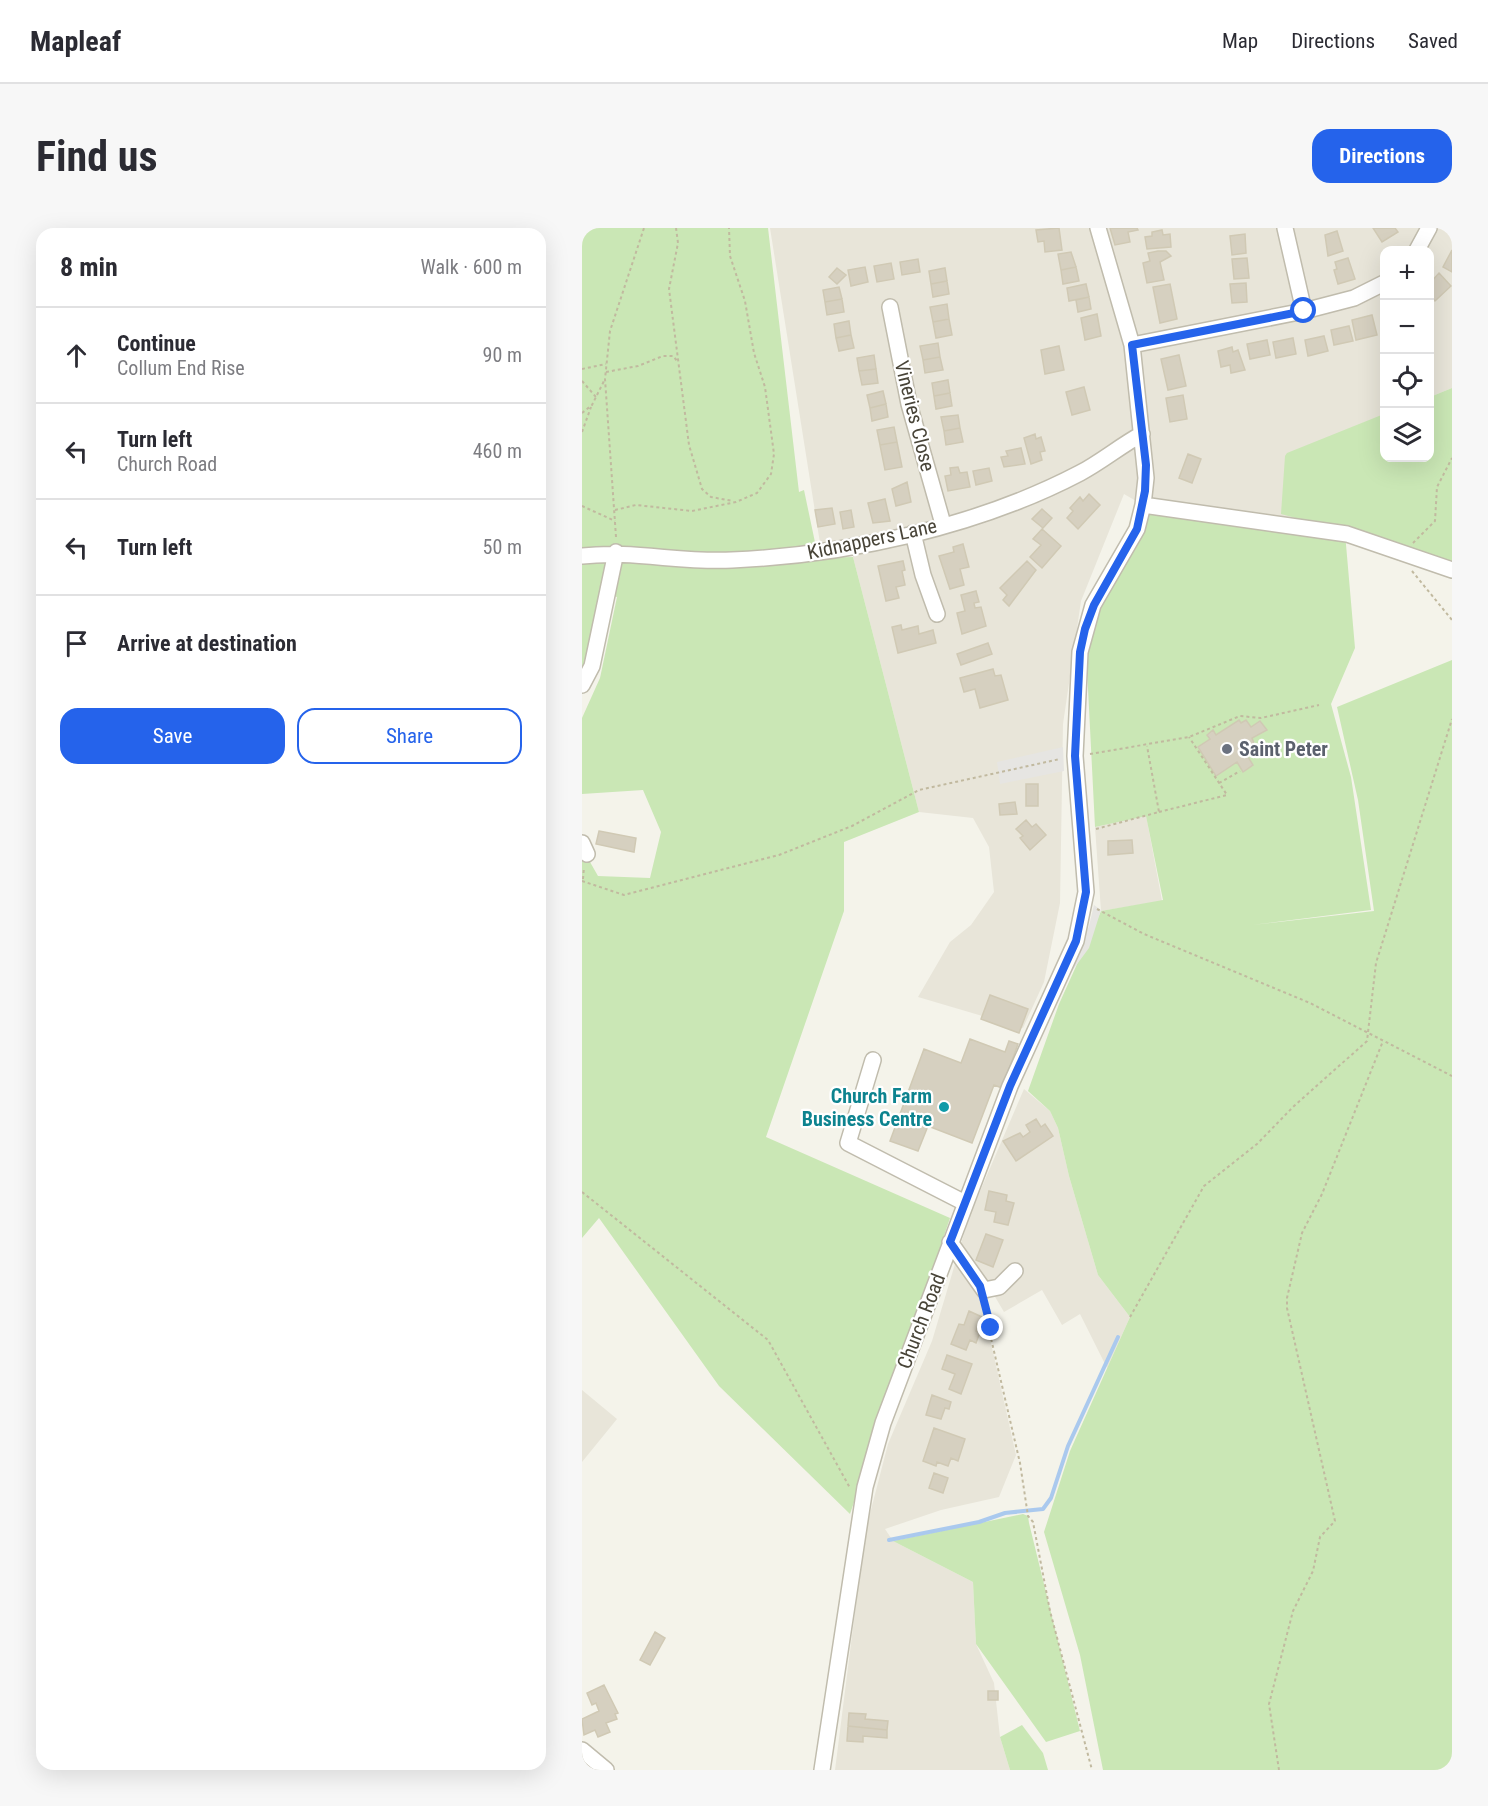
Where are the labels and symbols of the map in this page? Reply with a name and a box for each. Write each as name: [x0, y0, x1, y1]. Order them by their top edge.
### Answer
route start: [1290, 297, 1316, 323]
street label: Vineries Close: [890, 358, 940, 474]
street label: Kidnappers Lane: [805, 514, 939, 564]
place label: Saint Peter: [1239, 737, 1328, 761]
marker: Saint Peter: [1220, 742, 1234, 756]
place label: Church Farm Business Centre: [802, 1084, 932, 1131]
marker: Church Farm Business Centre: [937, 1100, 951, 1114]
street label: Church Road: [892, 1270, 950, 1372]
route end: [977, 1314, 1003, 1340]

